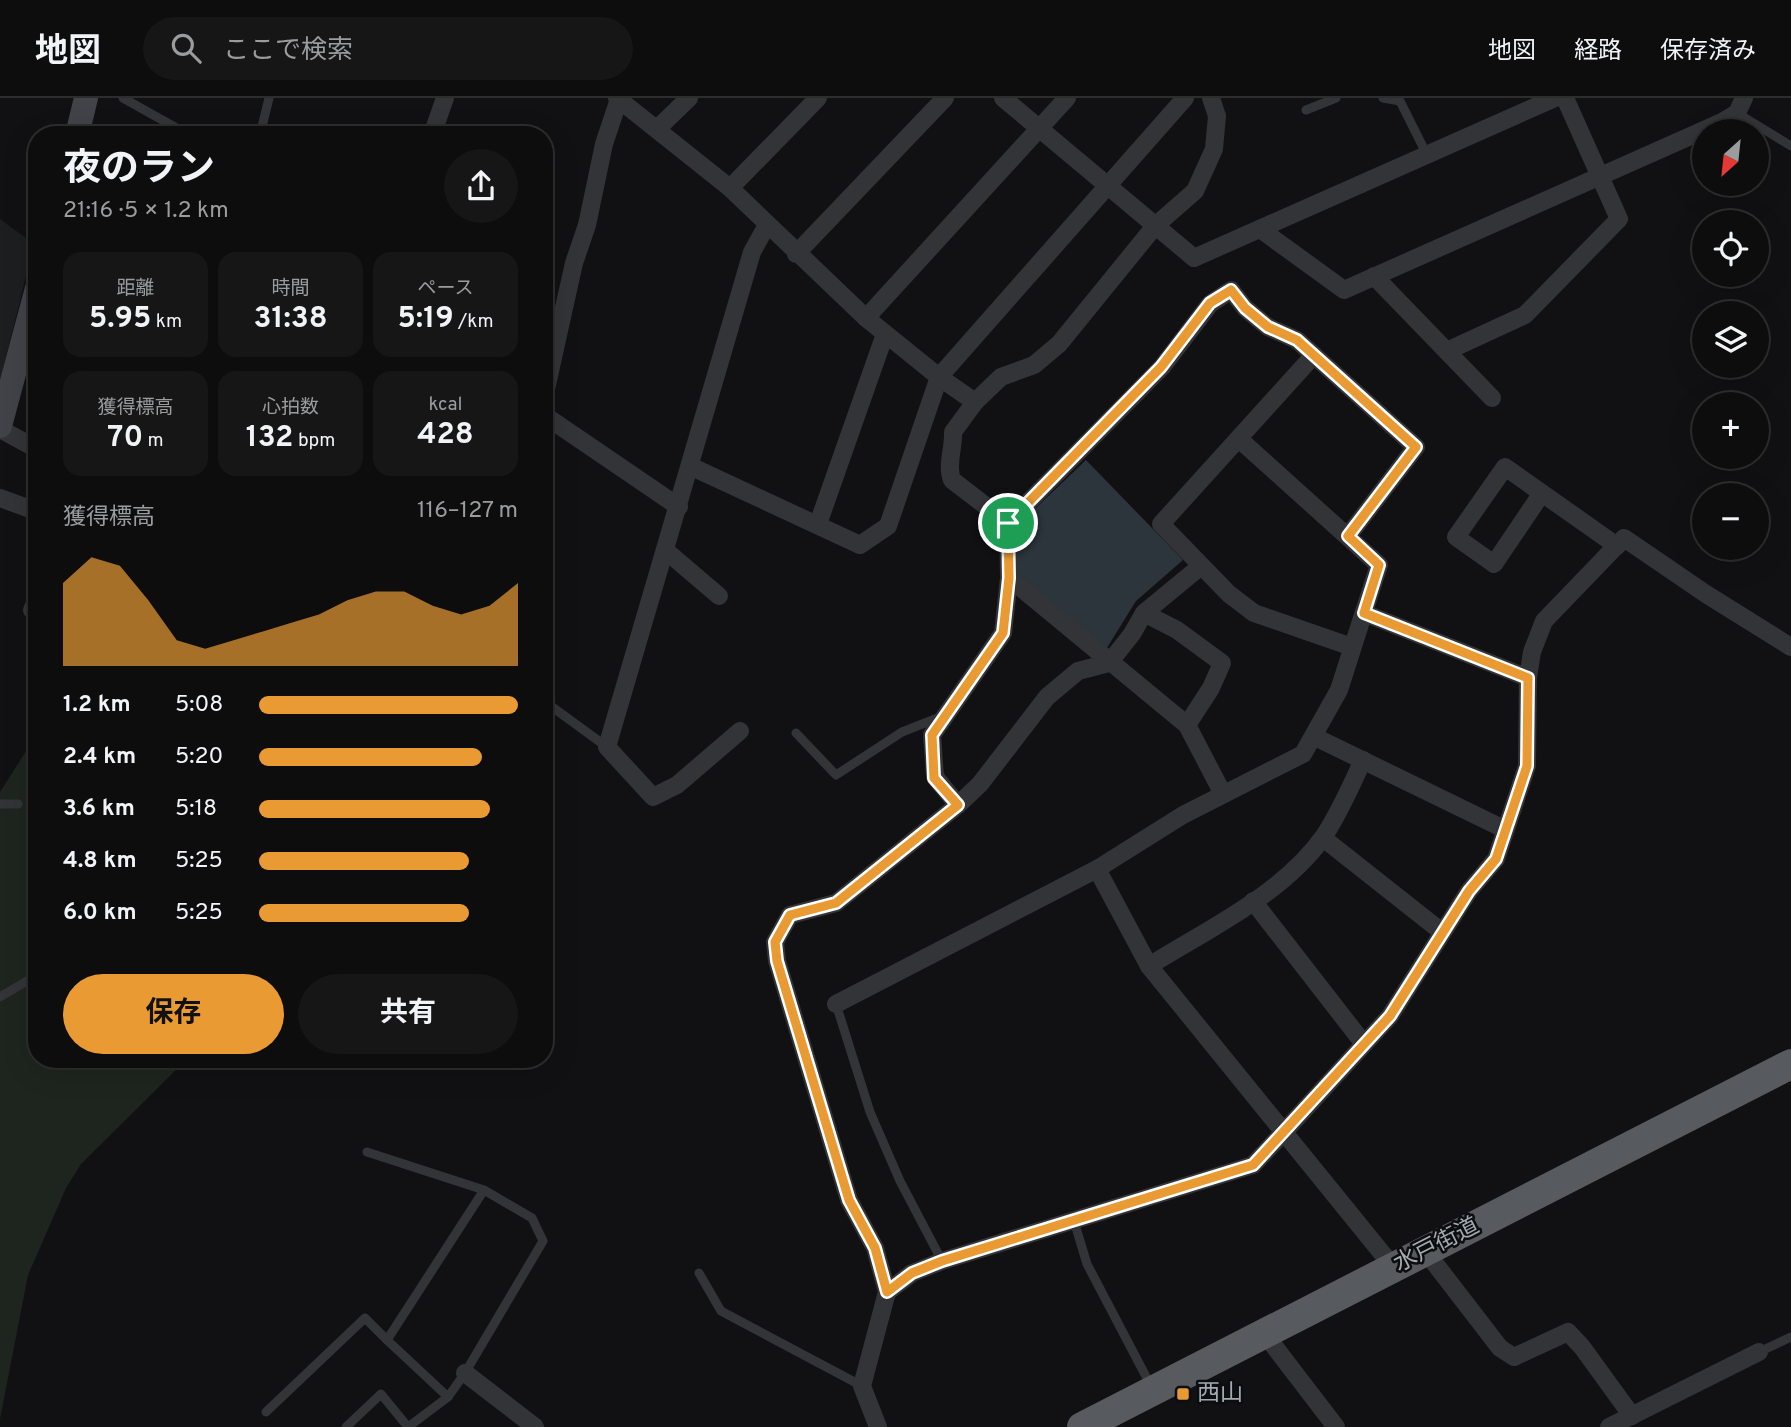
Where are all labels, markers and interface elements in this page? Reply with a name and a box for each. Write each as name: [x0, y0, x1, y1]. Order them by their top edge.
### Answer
search box: [143, 17, 633, 80]
icon: search: [167, 29, 205, 67]
text: 地図: [35, 32, 101, 74]
text: ここで検索: [223, 35, 353, 68]
text: 地図: [1488, 37, 1536, 67]
text: 経路: [1574, 37, 1622, 67]
text: 保存済み: [1660, 37, 1756, 67]
north arrow: [1692, 119, 1769, 196]
map controls: [1692, 119, 1769, 560]
text: 夜のラン: [63, 146, 215, 195]
button: share: [444, 149, 518, 223]
text: 21:16 · 5 × 1.2 km: [63, 197, 229, 226]
button: locate: [1692, 210, 1769, 287]
text: 距離: [116, 277, 155, 301]
text: 時間: [271, 277, 310, 301]
text: ペース: [417, 277, 474, 301]
text: 5.95: [89, 301, 151, 338]
text: 31:38: [253, 301, 328, 338]
text: 5:19: [398, 301, 454, 338]
button: layers: [1692, 301, 1769, 378]
text: km: [151, 310, 182, 334]
text: /km: [454, 310, 493, 334]
button: +: [1692, 392, 1769, 469]
text: kcal: [429, 393, 462, 417]
text: 獲得標高: [97, 396, 174, 420]
text: 心拍数: [262, 396, 319, 420]
text: 428: [417, 417, 474, 454]
text: 70: [107, 420, 143, 457]
text: 132: [246, 420, 293, 457]
text: m: [143, 429, 164, 453]
text: bpm: [293, 429, 335, 453]
button: −: [1692, 483, 1769, 560]
pin: [978, 493, 1038, 553]
text: 116–127 m: [417, 497, 518, 526]
text: 獲得標高: [63, 504, 155, 533]
icon: arrive: [989, 504, 1027, 542]
text: 1.2 km: [63, 691, 131, 720]
text: 5:08: [175, 691, 223, 720]
text: 2.4 km: [63, 743, 136, 772]
text: 5:20: [175, 743, 223, 772]
text: 3.6 km: [63, 795, 135, 824]
text: 5:18: [175, 795, 217, 824]
text: 4.8 km: [63, 847, 137, 876]
text: 5:25: [175, 847, 223, 876]
text: 6.0 km: [63, 899, 137, 928]
text: 5:25: [175, 899, 223, 928]
button: 保存: [63, 974, 284, 1054]
button: 共有: [298, 974, 518, 1054]
street label: 水戸街道: [1389, 1212, 1485, 1280]
place label: 西山: [1197, 1380, 1243, 1409]
marker: 西山: [1175, 1386, 1191, 1402]

